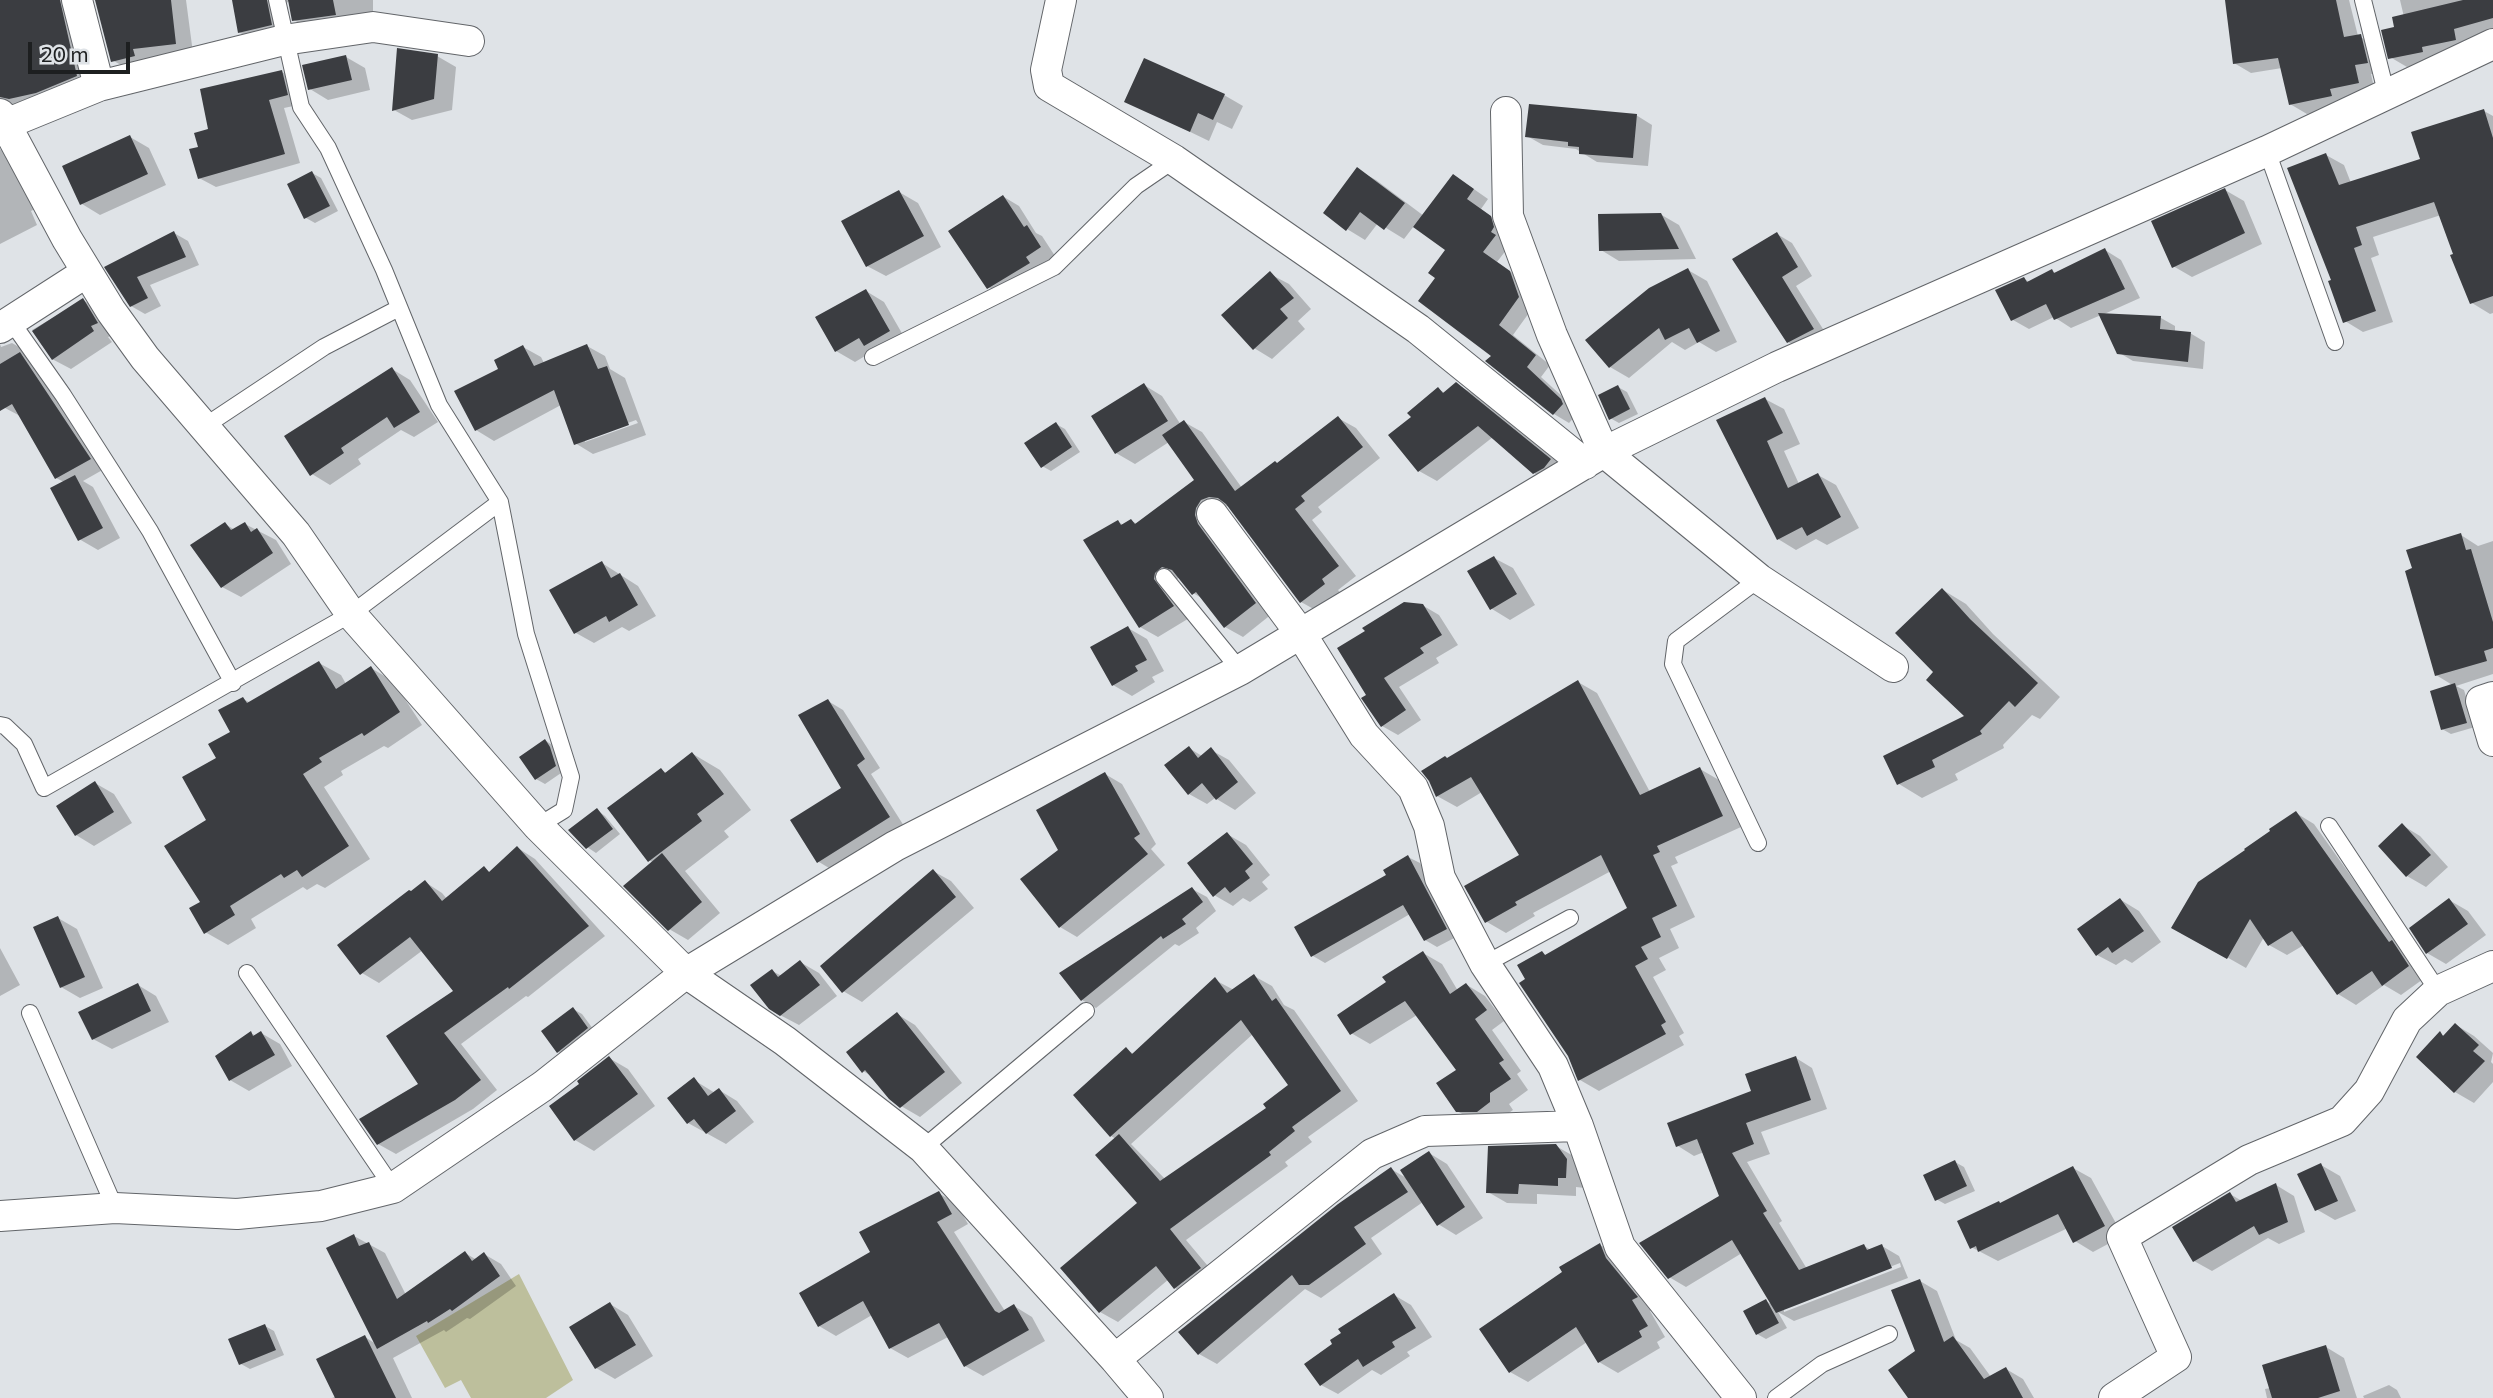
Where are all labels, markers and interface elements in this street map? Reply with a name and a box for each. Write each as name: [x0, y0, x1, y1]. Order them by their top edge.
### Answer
scale bar: [32, 28, 133, 72]
text: 20 m: [41, 41, 89, 66]

